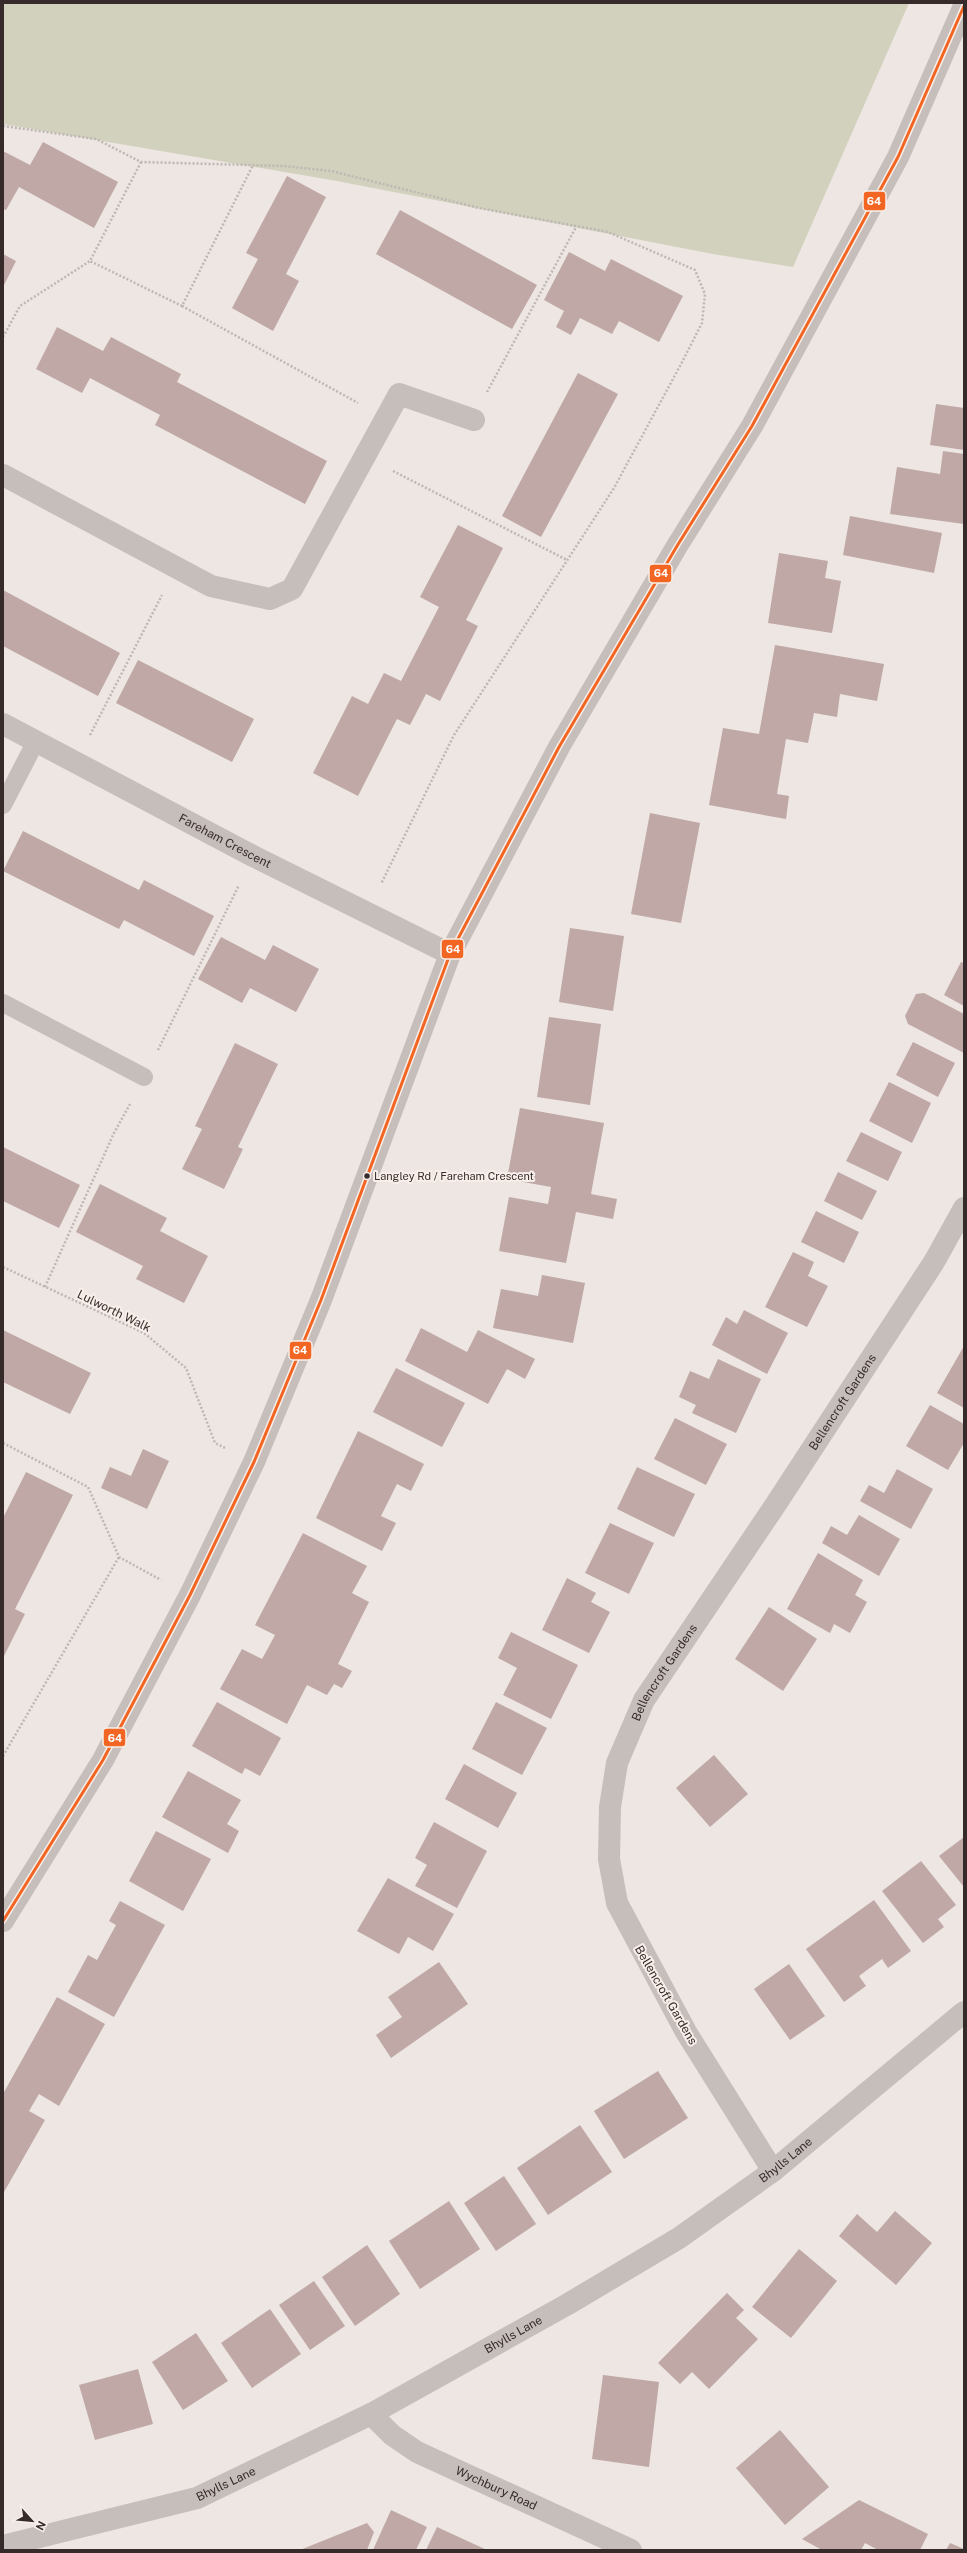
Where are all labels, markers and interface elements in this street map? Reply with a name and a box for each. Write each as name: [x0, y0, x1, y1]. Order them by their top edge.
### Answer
line badge: 64: [863, 191, 886, 211]
text: 64: [867, 195, 881, 207]
line badge: 64: [649, 564, 672, 583]
text: 64: [654, 567, 668, 579]
street label: Fareham Crescent: [176, 811, 274, 871]
line badge: 64: [441, 939, 464, 959]
text: 64: [446, 943, 460, 955]
place label: Langley Rd / Fareham Crescent: [374, 1170, 534, 1182]
marker: Langley Rd / Fareham Crescent: [362, 1171, 372, 1181]
street label: Lulworth Walk: [75, 1287, 153, 1335]
line badge: 64: [289, 1341, 312, 1360]
text: 64: [293, 1344, 307, 1356]
street label: Bellencroft Gardens: [806, 1351, 879, 1453]
street label: Bellencroft Gardens: [629, 1621, 700, 1723]
line badge: 64: [103, 1728, 126, 1747]
text: 64: [108, 1732, 122, 1744]
street label: Bellencroft Gardens: [632, 1943, 700, 2047]
street label: Bhylls Lane: [756, 2134, 815, 2186]
street label: Bhylls Lane: [482, 2313, 545, 2356]
street label: Bhylls Lane: [194, 2464, 258, 2504]
street label: Wychbury Road: [453, 2464, 539, 2513]
north arrow: [12, 2501, 52, 2541]
text: N: [34, 2519, 48, 2532]

